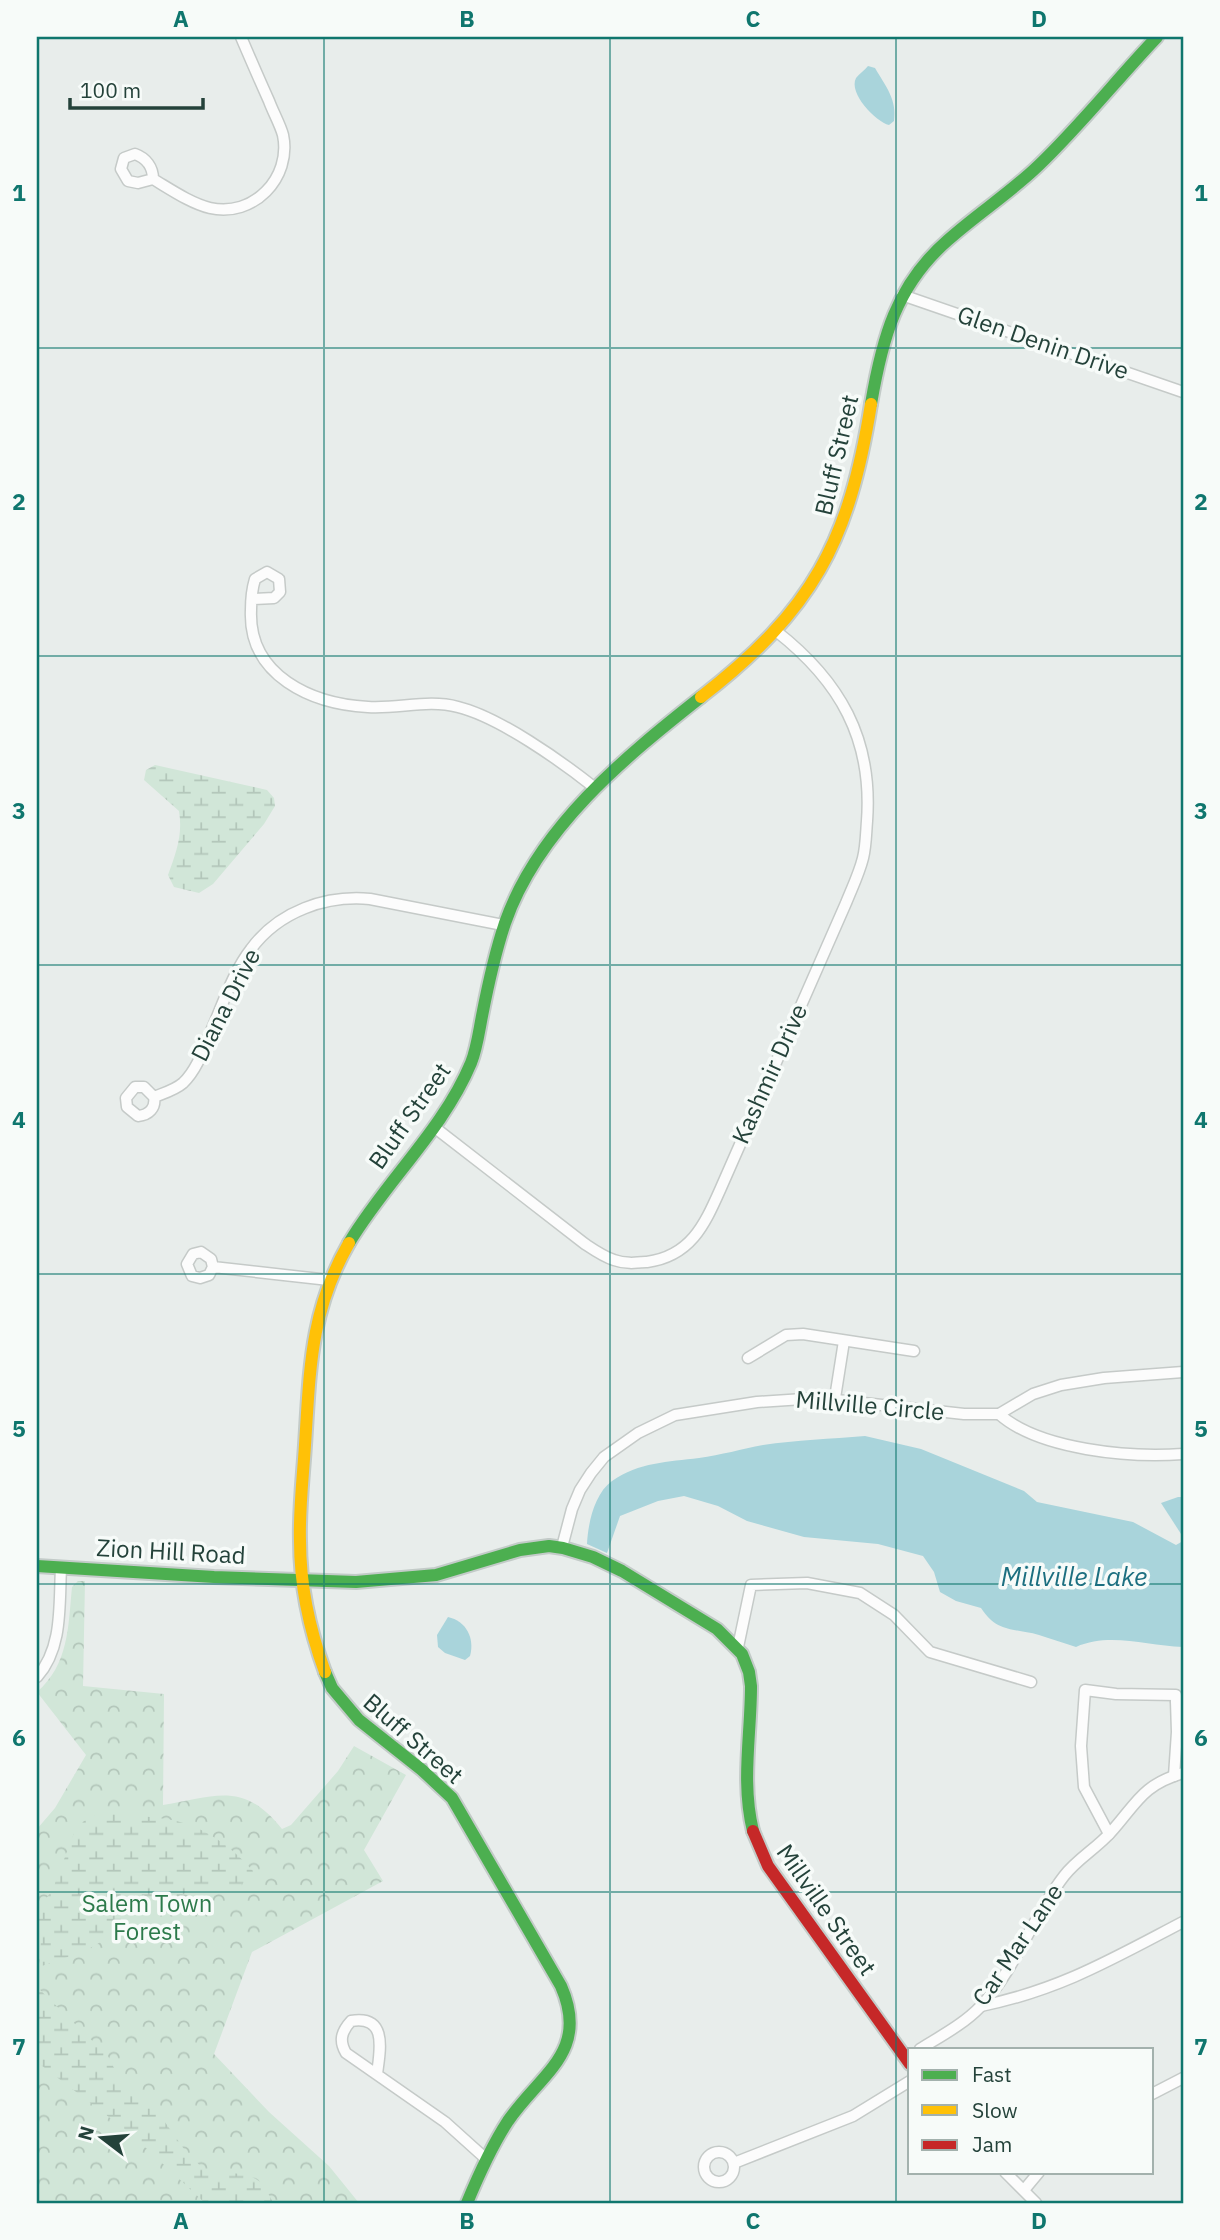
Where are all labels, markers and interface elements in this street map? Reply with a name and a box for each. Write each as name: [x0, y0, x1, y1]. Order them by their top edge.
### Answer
text: A: [173, 3, 189, 33]
text: B: [459, 3, 475, 33]
text: C: [746, 3, 761, 33]
text: D: [1031, 3, 1047, 33]
scale bar: [70, 66, 203, 110]
text: 100 m: [80, 76, 141, 104]
text: 1: [12, 177, 26, 207]
text: 1: [1194, 177, 1208, 207]
street label: Glen Denin Drive: [953, 298, 1133, 386]
street label: Bluff Street: [807, 391, 865, 518]
text: 2: [12, 486, 26, 516]
text: 2: [1194, 486, 1208, 516]
text: 3: [12, 795, 26, 825]
text: 3: [1194, 795, 1208, 825]
street label: Diana Drive: [183, 943, 267, 1066]
street label: Kashmir Drive: [724, 999, 814, 1149]
street label: Bluff Street: [361, 1056, 458, 1175]
text: 4: [12, 1104, 26, 1134]
text: 4: [1194, 1104, 1208, 1134]
street label: Millville Circle: [794, 1383, 946, 1427]
text: 5: [12, 1413, 26, 1443]
text: 5: [1194, 1413, 1208, 1443]
street label: Zion Hill Road: [96, 1531, 246, 1571]
water label: Millville Lake: [1001, 1559, 1147, 1593]
street label: Bluff Street: [357, 1686, 471, 1791]
text: 6: [12, 1722, 26, 1752]
text: 6: [1194, 1722, 1208, 1752]
street label: Millville Street: [770, 1837, 884, 1982]
street label: Car Mar Lane: [965, 1877, 1070, 2012]
park label: Salem Town Forest: [82, 1887, 212, 1947]
text: 7: [12, 2031, 26, 2061]
text: 7: [1194, 2031, 1208, 2061]
legend: [908, 2048, 1154, 2174]
text: Fast: [972, 2060, 1012, 2088]
text: Slow: [972, 2096, 1018, 2124]
north arrow: [66, 2104, 136, 2174]
text: N: [72, 2123, 99, 2143]
text: Jam: [972, 2130, 1012, 2158]
text: A: [173, 2205, 189, 2235]
text: B: [459, 2205, 475, 2235]
text: C: [746, 2205, 761, 2235]
text: D: [1031, 2205, 1047, 2235]

